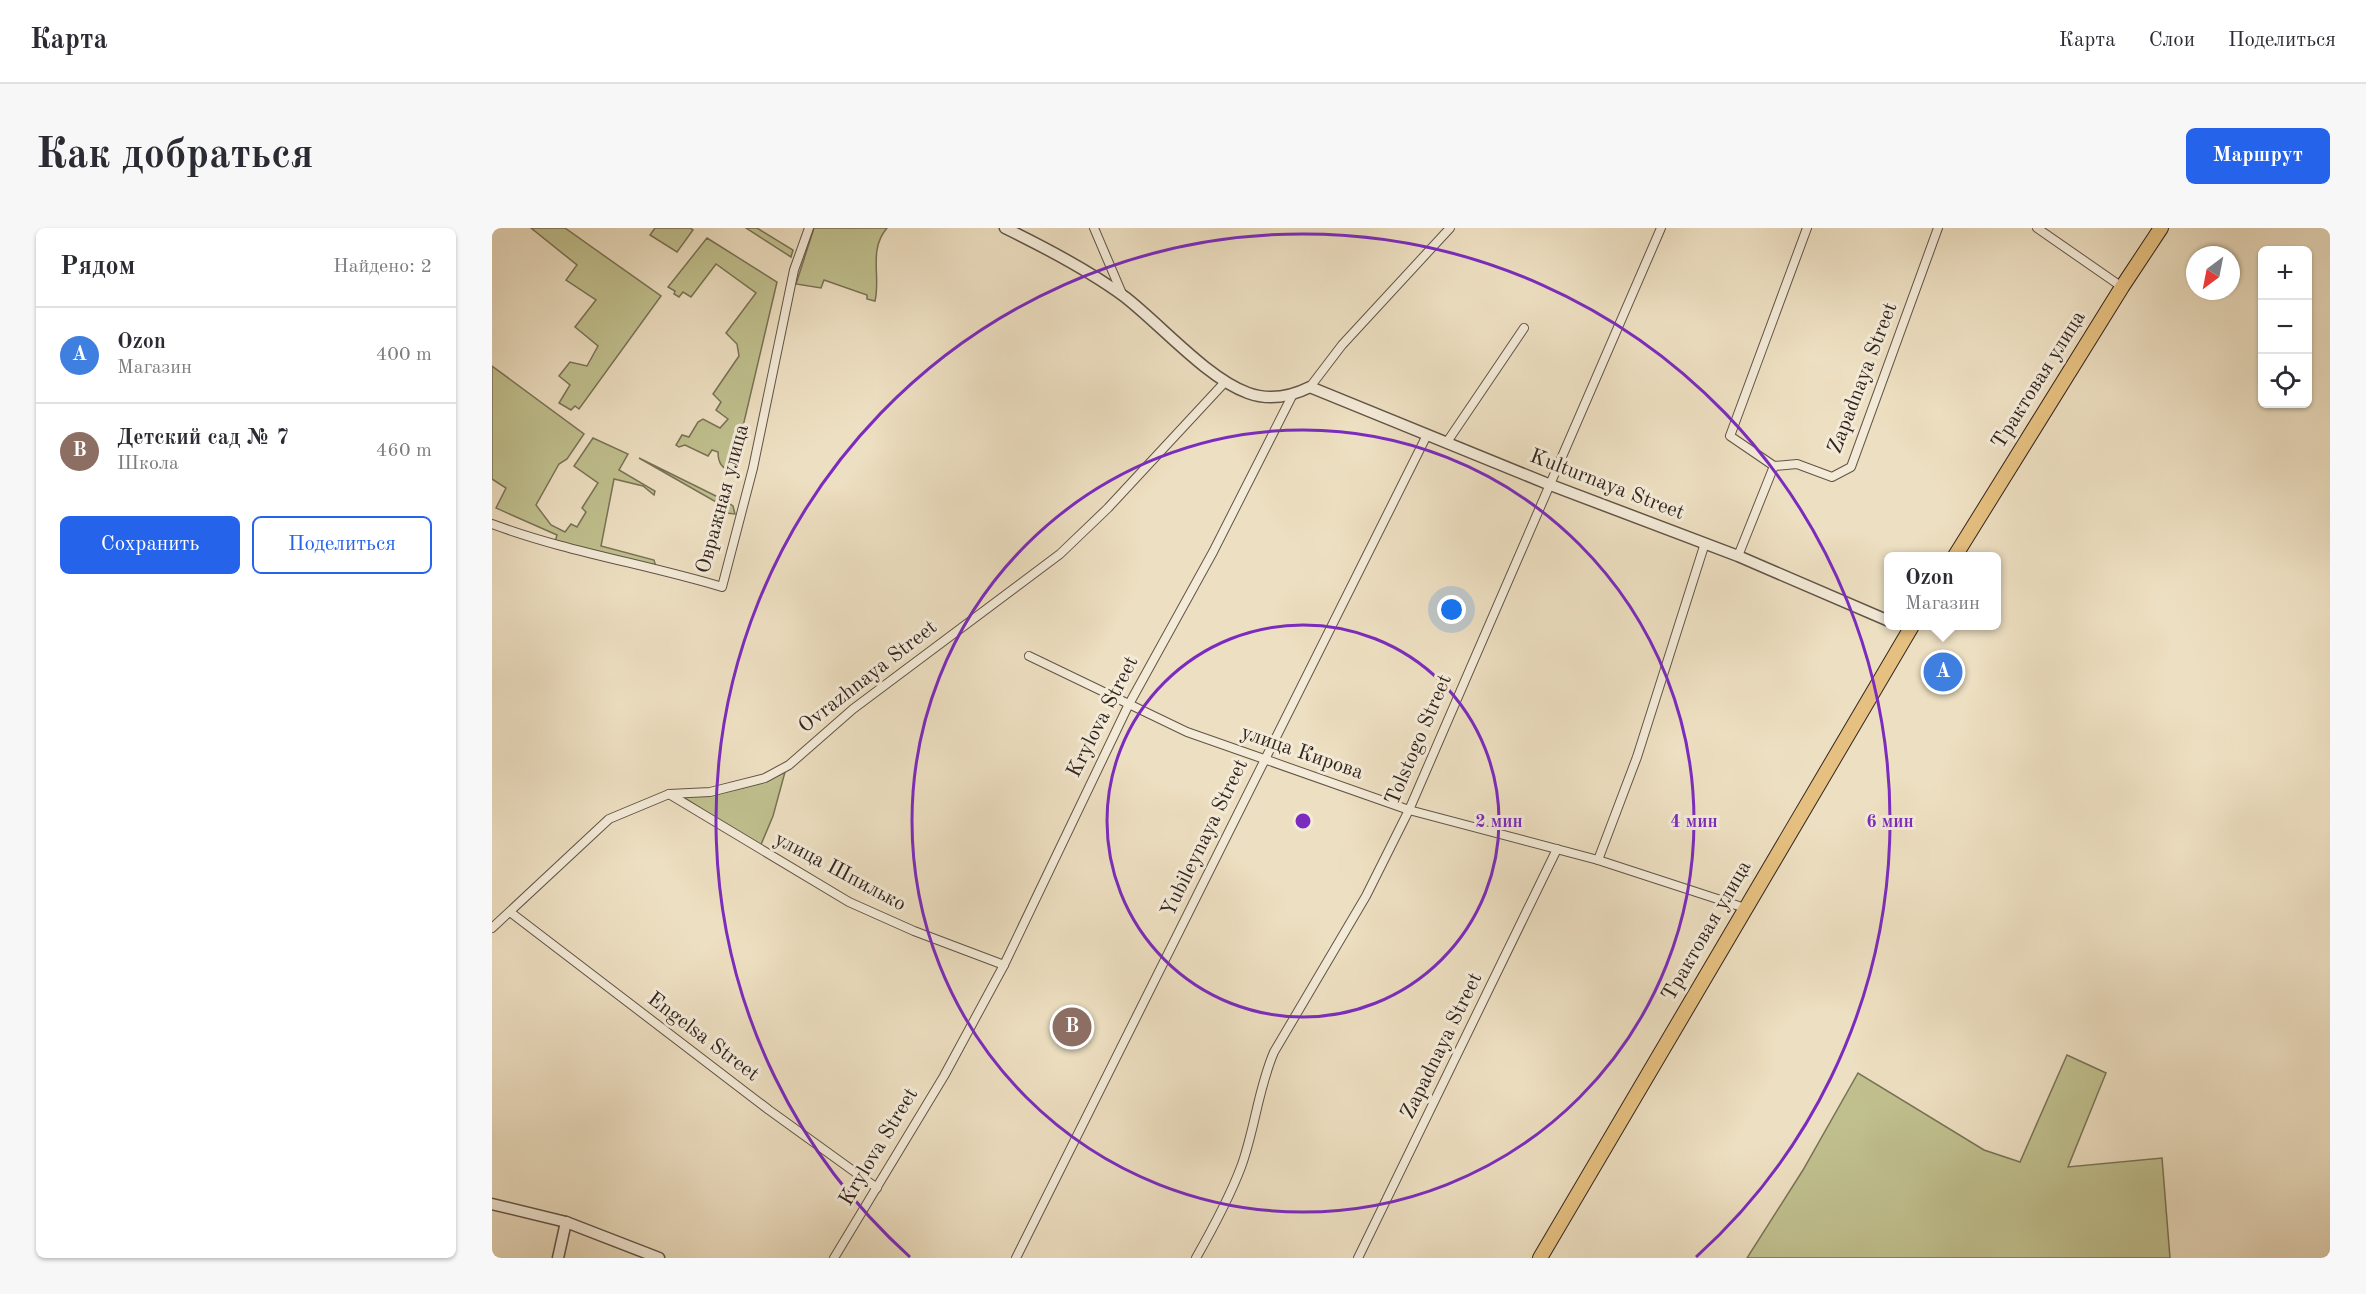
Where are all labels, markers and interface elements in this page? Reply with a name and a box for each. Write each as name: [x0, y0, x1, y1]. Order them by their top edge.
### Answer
text: Карта: [30, 27, 108, 55]
text: Карта: [2059, 30, 2116, 51]
text: Слои: [2149, 30, 2195, 51]
text: Поделиться: [2228, 30, 2336, 51]
button: Маршрут: [2186, 128, 2330, 184]
text: Как добраться: [36, 135, 313, 177]
north arrow: [2186, 246, 2240, 300]
map controls: [2258, 246, 2312, 408]
button: +: [2258, 246, 2312, 300]
text: Рядом: [60, 254, 135, 280]
text: Найдено: 2: [333, 257, 432, 277]
street label: Zapadnaya Street: [1825, 300, 1901, 456]
button: −: [2258, 300, 2312, 354]
street label: Трактовая улица: [1988, 307, 2090, 453]
text: Ozon: [117, 331, 166, 353]
text: A: [72, 345, 87, 365]
text: 400 m: [376, 345, 432, 365]
button: locate: [2258, 354, 2312, 408]
text: Магазин: [117, 358, 192, 378]
street label: Овражная улица: [693, 422, 753, 576]
text: Детский сад № 7: [117, 427, 289, 449]
text: B: [72, 441, 87, 461]
text: 460 m: [376, 441, 432, 461]
street label: Kulturnaya Street: [1527, 446, 1687, 524]
text: Школа: [117, 454, 179, 474]
button: Сохранить: [60, 516, 240, 574]
button: Поделиться: [252, 516, 432, 574]
popup: [1884, 552, 2001, 630]
text: Ozon: [1905, 567, 1954, 589]
text: Магазин: [1905, 594, 1980, 614]
your location: [1437, 595, 1466, 624]
street label: Ovrazhnaya Street: [795, 617, 941, 737]
pin: A: [1924, 650, 1962, 694]
street label: Krylova Street: [1063, 653, 1143, 781]
street label: Tolstogo Street: [1382, 672, 1456, 808]
street label: улица Кирова: [1238, 722, 1366, 784]
street label: Yubileynaya Street: [1158, 756, 1252, 920]
centre of rings: [1293, 811, 1313, 831]
text: 2 мин: [1475, 813, 1523, 831]
text: 4 мин: [1670, 813, 1718, 831]
text: 6 мин: [1866, 813, 1914, 831]
street label: улица Шпилько: [771, 829, 909, 915]
street label: Трактовая улица: [1658, 857, 1756, 1005]
street label: Zapadnaya Street: [1397, 969, 1487, 1123]
street label: Engelsa Street: [643, 988, 763, 1086]
pin: B: [1052, 1004, 1092, 1050]
street label: Krylova Street: [836, 1085, 922, 1209]

